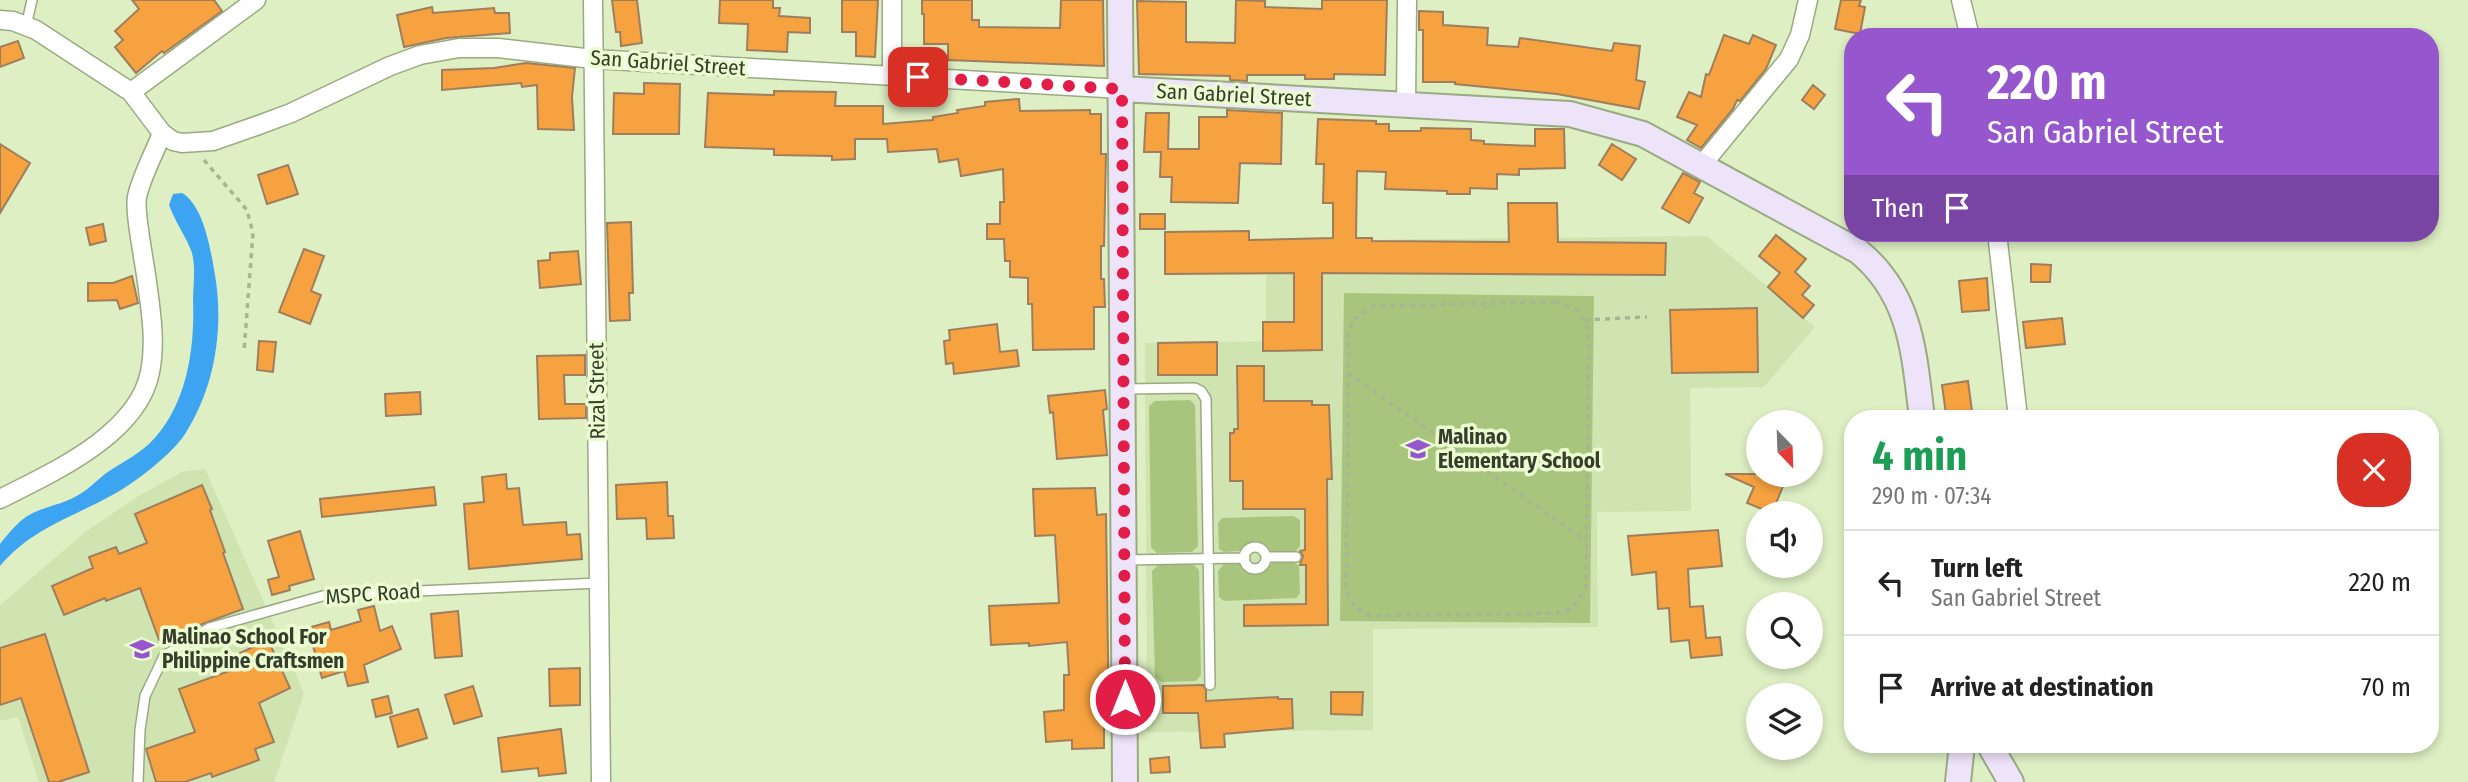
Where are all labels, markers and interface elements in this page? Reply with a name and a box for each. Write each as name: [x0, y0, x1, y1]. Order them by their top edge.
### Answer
street label: San Gabriel Street: [590, 45, 747, 81]
pin: [888, 47, 948, 107]
text: 220 m: [1987, 53, 2107, 112]
icon: left: [1872, 56, 1963, 147]
icon: arrive: [899, 58, 937, 96]
street label: San Gabriel Street: [1156, 78, 1312, 112]
text: San Gabriel Street: [1987, 113, 2224, 151]
icon: arrive: [1938, 189, 1976, 227]
text: Then: [1872, 193, 1924, 224]
street label: Rizal Street: [583, 342, 611, 440]
north arrow: [1746, 410, 1824, 486]
map controls: [1746, 410, 1823, 760]
place label: Malinao Elementary School: [1438, 424, 1601, 474]
text: 4 min: [1872, 431, 1967, 481]
button: close: [2337, 433, 2411, 507]
school or university icon: Malinao Elementary School: [1404, 435, 1432, 463]
text: 290 m · 07:34: [1872, 482, 1991, 510]
button: sound: [1746, 501, 1823, 578]
text: Turn left: [1931, 553, 2023, 584]
icon: left: [1872, 564, 1910, 602]
text: 220 m: [2348, 567, 2411, 598]
street label: MSPC Road: [325, 578, 421, 610]
text: San Gabriel Street: [1931, 584, 2101, 612]
button: search: [1746, 592, 1823, 669]
place label: Malinao School For Philippine Craftsmen: [162, 624, 344, 674]
school or university icon: Malinao School For Philippine Craftsmen: [128, 635, 156, 663]
position arrow: [1088, 662, 1162, 736]
icon: arrive: [1872, 669, 1910, 707]
text: Arrive at destination: [1931, 672, 2154, 703]
text: 70 m: [2361, 672, 2411, 703]
button: layers: [1746, 683, 1823, 760]

